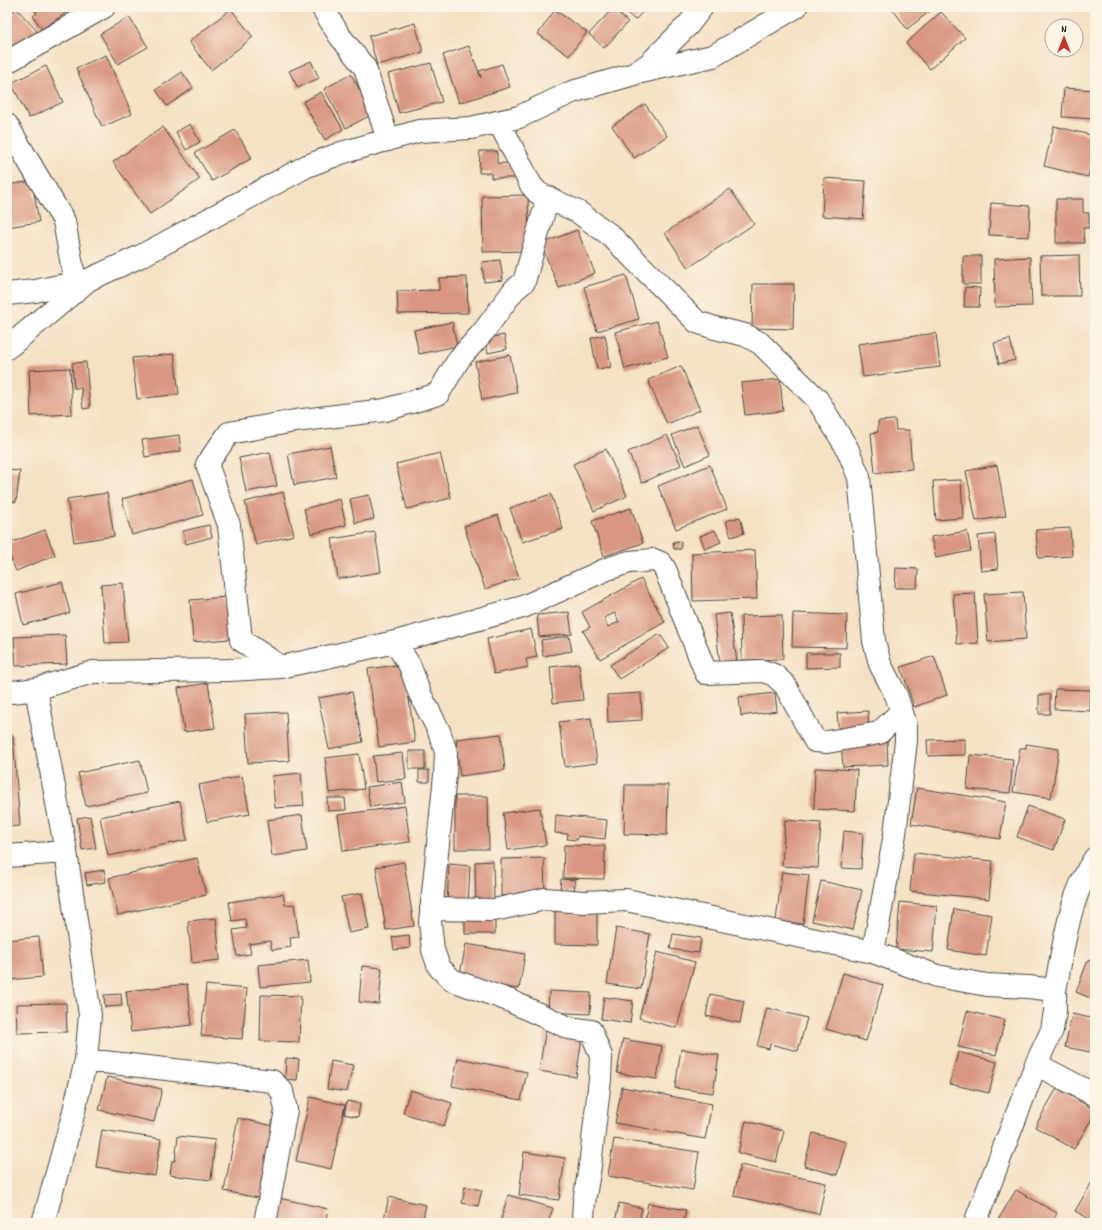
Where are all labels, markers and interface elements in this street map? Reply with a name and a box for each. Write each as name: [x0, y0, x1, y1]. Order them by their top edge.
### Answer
north arrow: [1044, 18, 1084, 58]
text: N: [1061, 22, 1067, 38]

